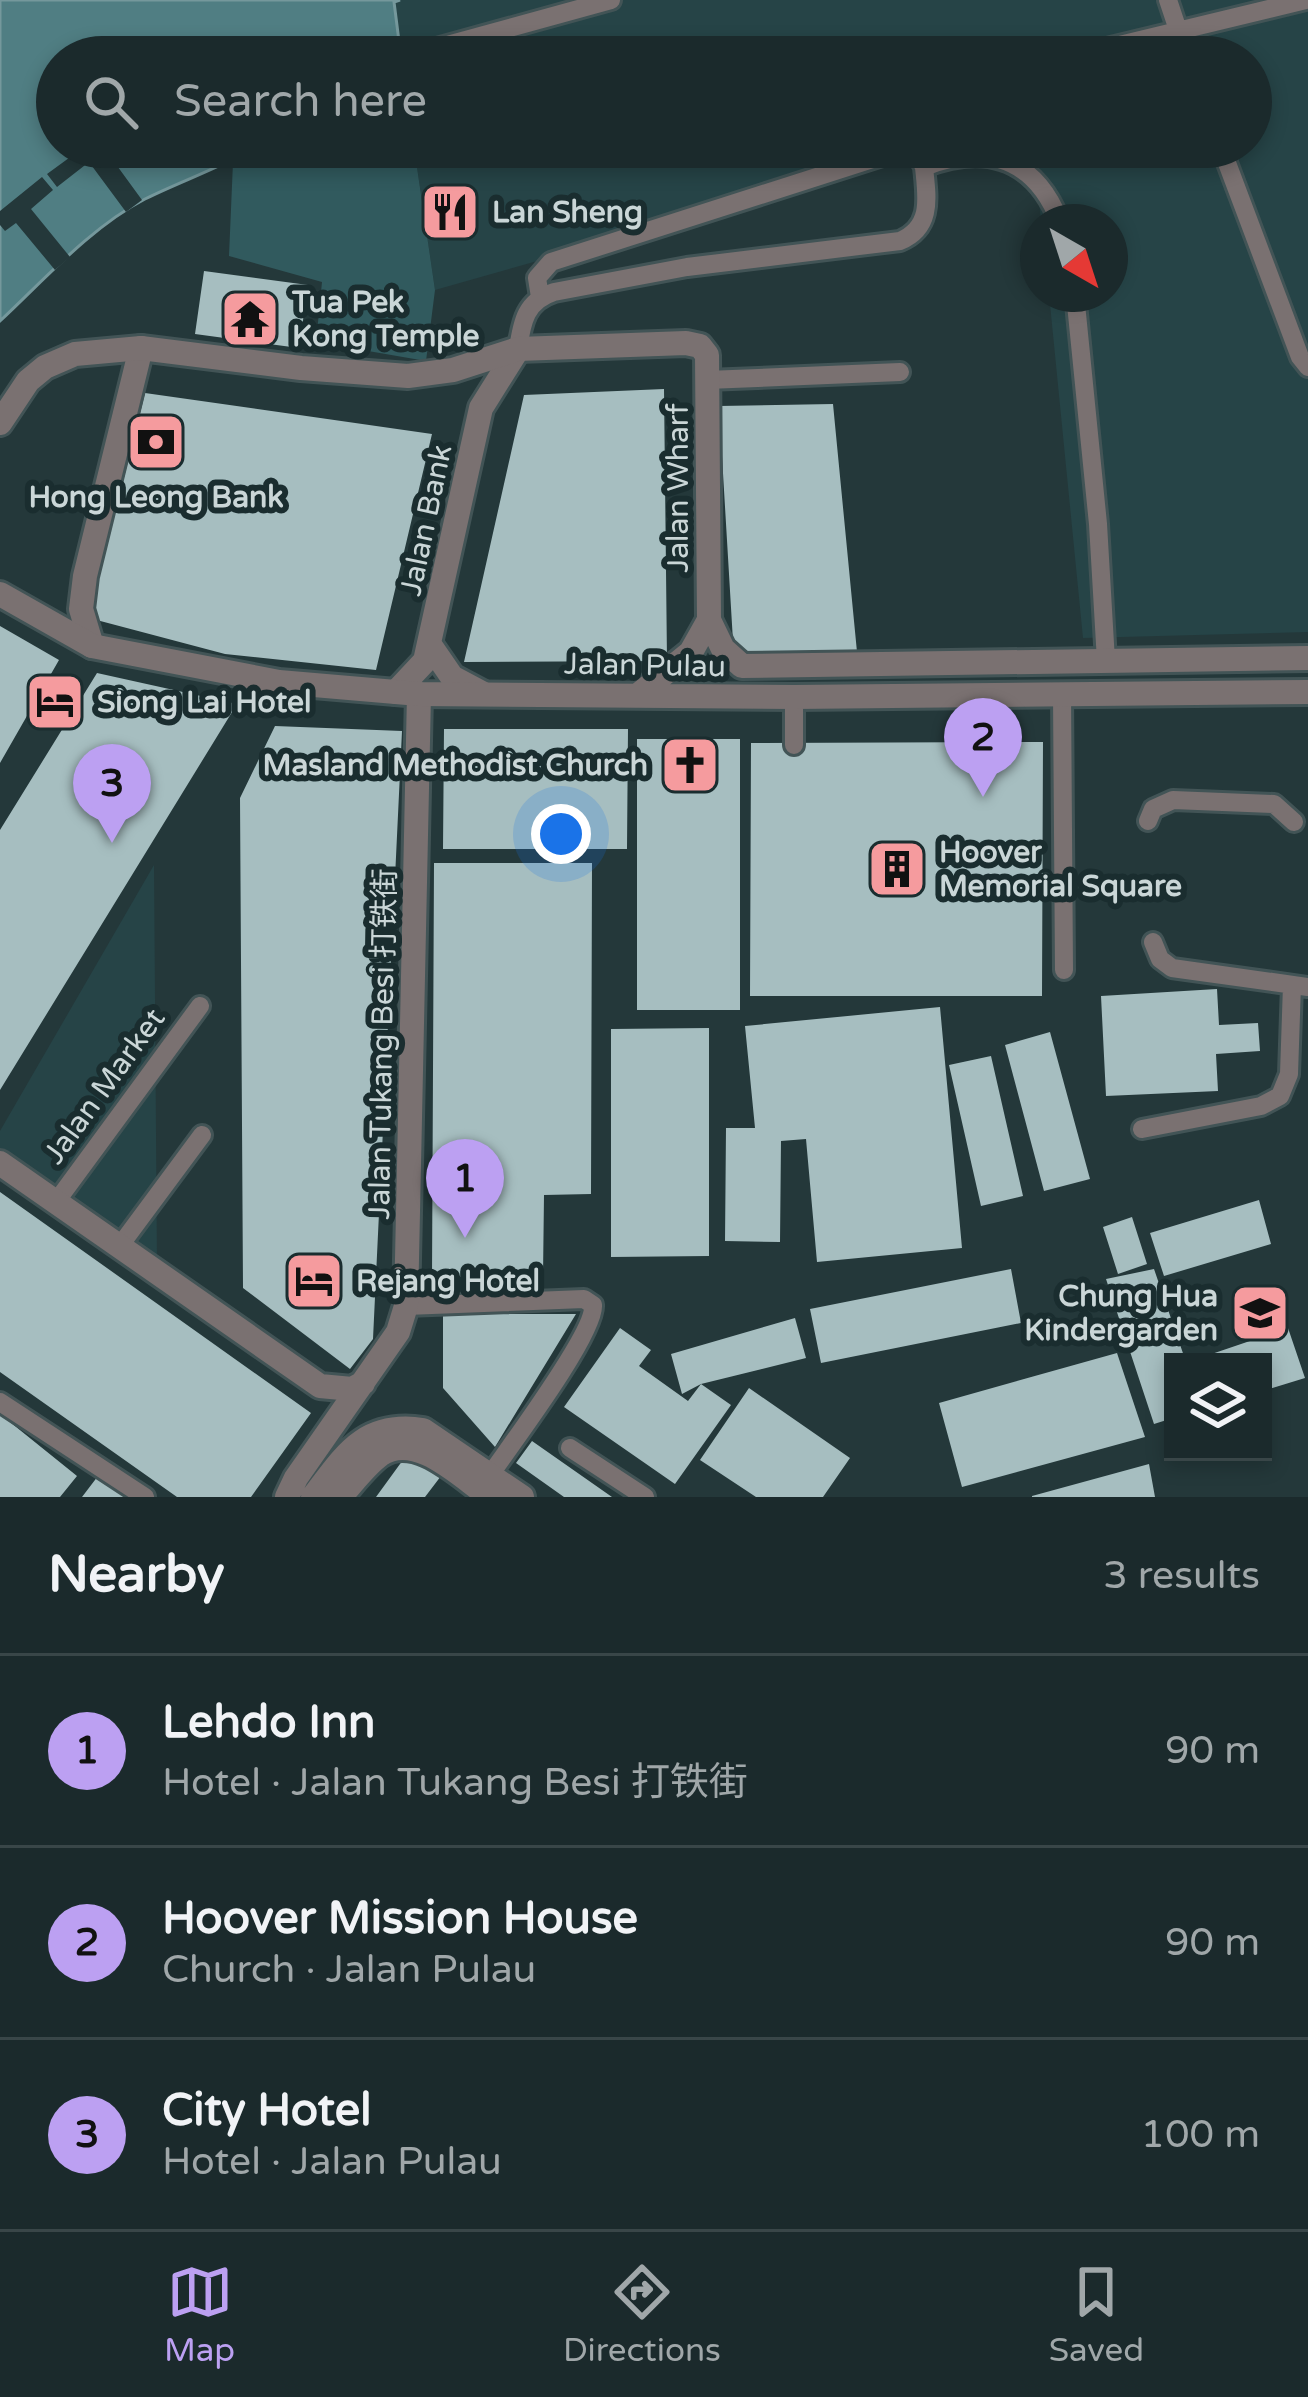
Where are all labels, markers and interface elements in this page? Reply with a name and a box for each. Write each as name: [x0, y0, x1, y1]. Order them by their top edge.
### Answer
search box: [36, 36, 1272, 168]
icon: search: [78, 69, 144, 135]
text: Search here: [174, 75, 427, 129]
restaurant icon: Lan Sheng: [419, 181, 481, 243]
place label: Lan Sheng: [492, 194, 643, 231]
north arrow: [1020, 204, 1128, 312]
place label: Tua Pek Kong Temple: [291, 284, 480, 355]
temple icon: Tua Pek Kong Temple: [219, 288, 281, 350]
street label: Jalan Wharf: [660, 403, 697, 573]
bank icon: Hong Leong Bank: [125, 411, 187, 473]
street label: Jalan Bank: [392, 441, 461, 599]
place label: Hong Leong Bank: [28, 479, 284, 516]
street label: Jalan Pulau: [564, 646, 726, 685]
hotel icon: Siong Lai Hotel: [24, 671, 86, 733]
place label: Siong Lai Hotel: [97, 684, 311, 721]
pin: 2: [944, 698, 1022, 797]
church icon: Masland Methodist Church: [659, 734, 721, 796]
pin: 3: [73, 744, 151, 843]
place label: Masland Methodist Church: [262, 747, 648, 784]
your location: [531, 804, 591, 864]
place label: Hoover Memorial Square: [939, 834, 1182, 905]
building icon: Hoover Memorial Square: [866, 838, 928, 900]
street label: Jalan Tukang Besi 打铁街: [361, 868, 404, 1220]
street label: Jalan Market: [36, 1001, 173, 1171]
pin: 1: [426, 1139, 504, 1238]
hotel icon: Rejang Hotel: [283, 1250, 345, 1312]
place label: Rejang Hotel: [356, 1263, 540, 1300]
place label: Chung Hua Kindergarden: [1024, 1278, 1218, 1349]
school or university icon: Chung Hua Kindergarden: [1229, 1282, 1291, 1344]
map controls: [1164, 1353, 1272, 1461]
button: layers: [1164, 1353, 1272, 1461]
text: Nearby: [48, 1544, 225, 1606]
text: 3 results: [1103, 1552, 1260, 1599]
text: Lehdo Inn: [162, 1696, 375, 1750]
text: 1: [75, 1727, 99, 1774]
text: 90 m: [1165, 1727, 1260, 1774]
text: Hotel · Jalan Tukang Besi 打铁街: [162, 1759, 748, 1806]
text: Hoover Mission House: [162, 1892, 638, 1946]
text: 2: [75, 1919, 99, 1966]
text: 90 m: [1165, 1919, 1260, 1966]
text: Church · Jalan Pulau: [162, 1946, 536, 1993]
text: City Hotel: [162, 2084, 371, 2138]
text: 3: [75, 2111, 99, 2158]
text: 100 m: [1141, 2111, 1260, 2158]
text: Hotel · Jalan Pulau: [162, 2138, 502, 2185]
tab: Map: [164, 2259, 235, 2370]
tab: Directions: [563, 2259, 721, 2370]
tab: Saved: [1049, 2259, 1144, 2370]

